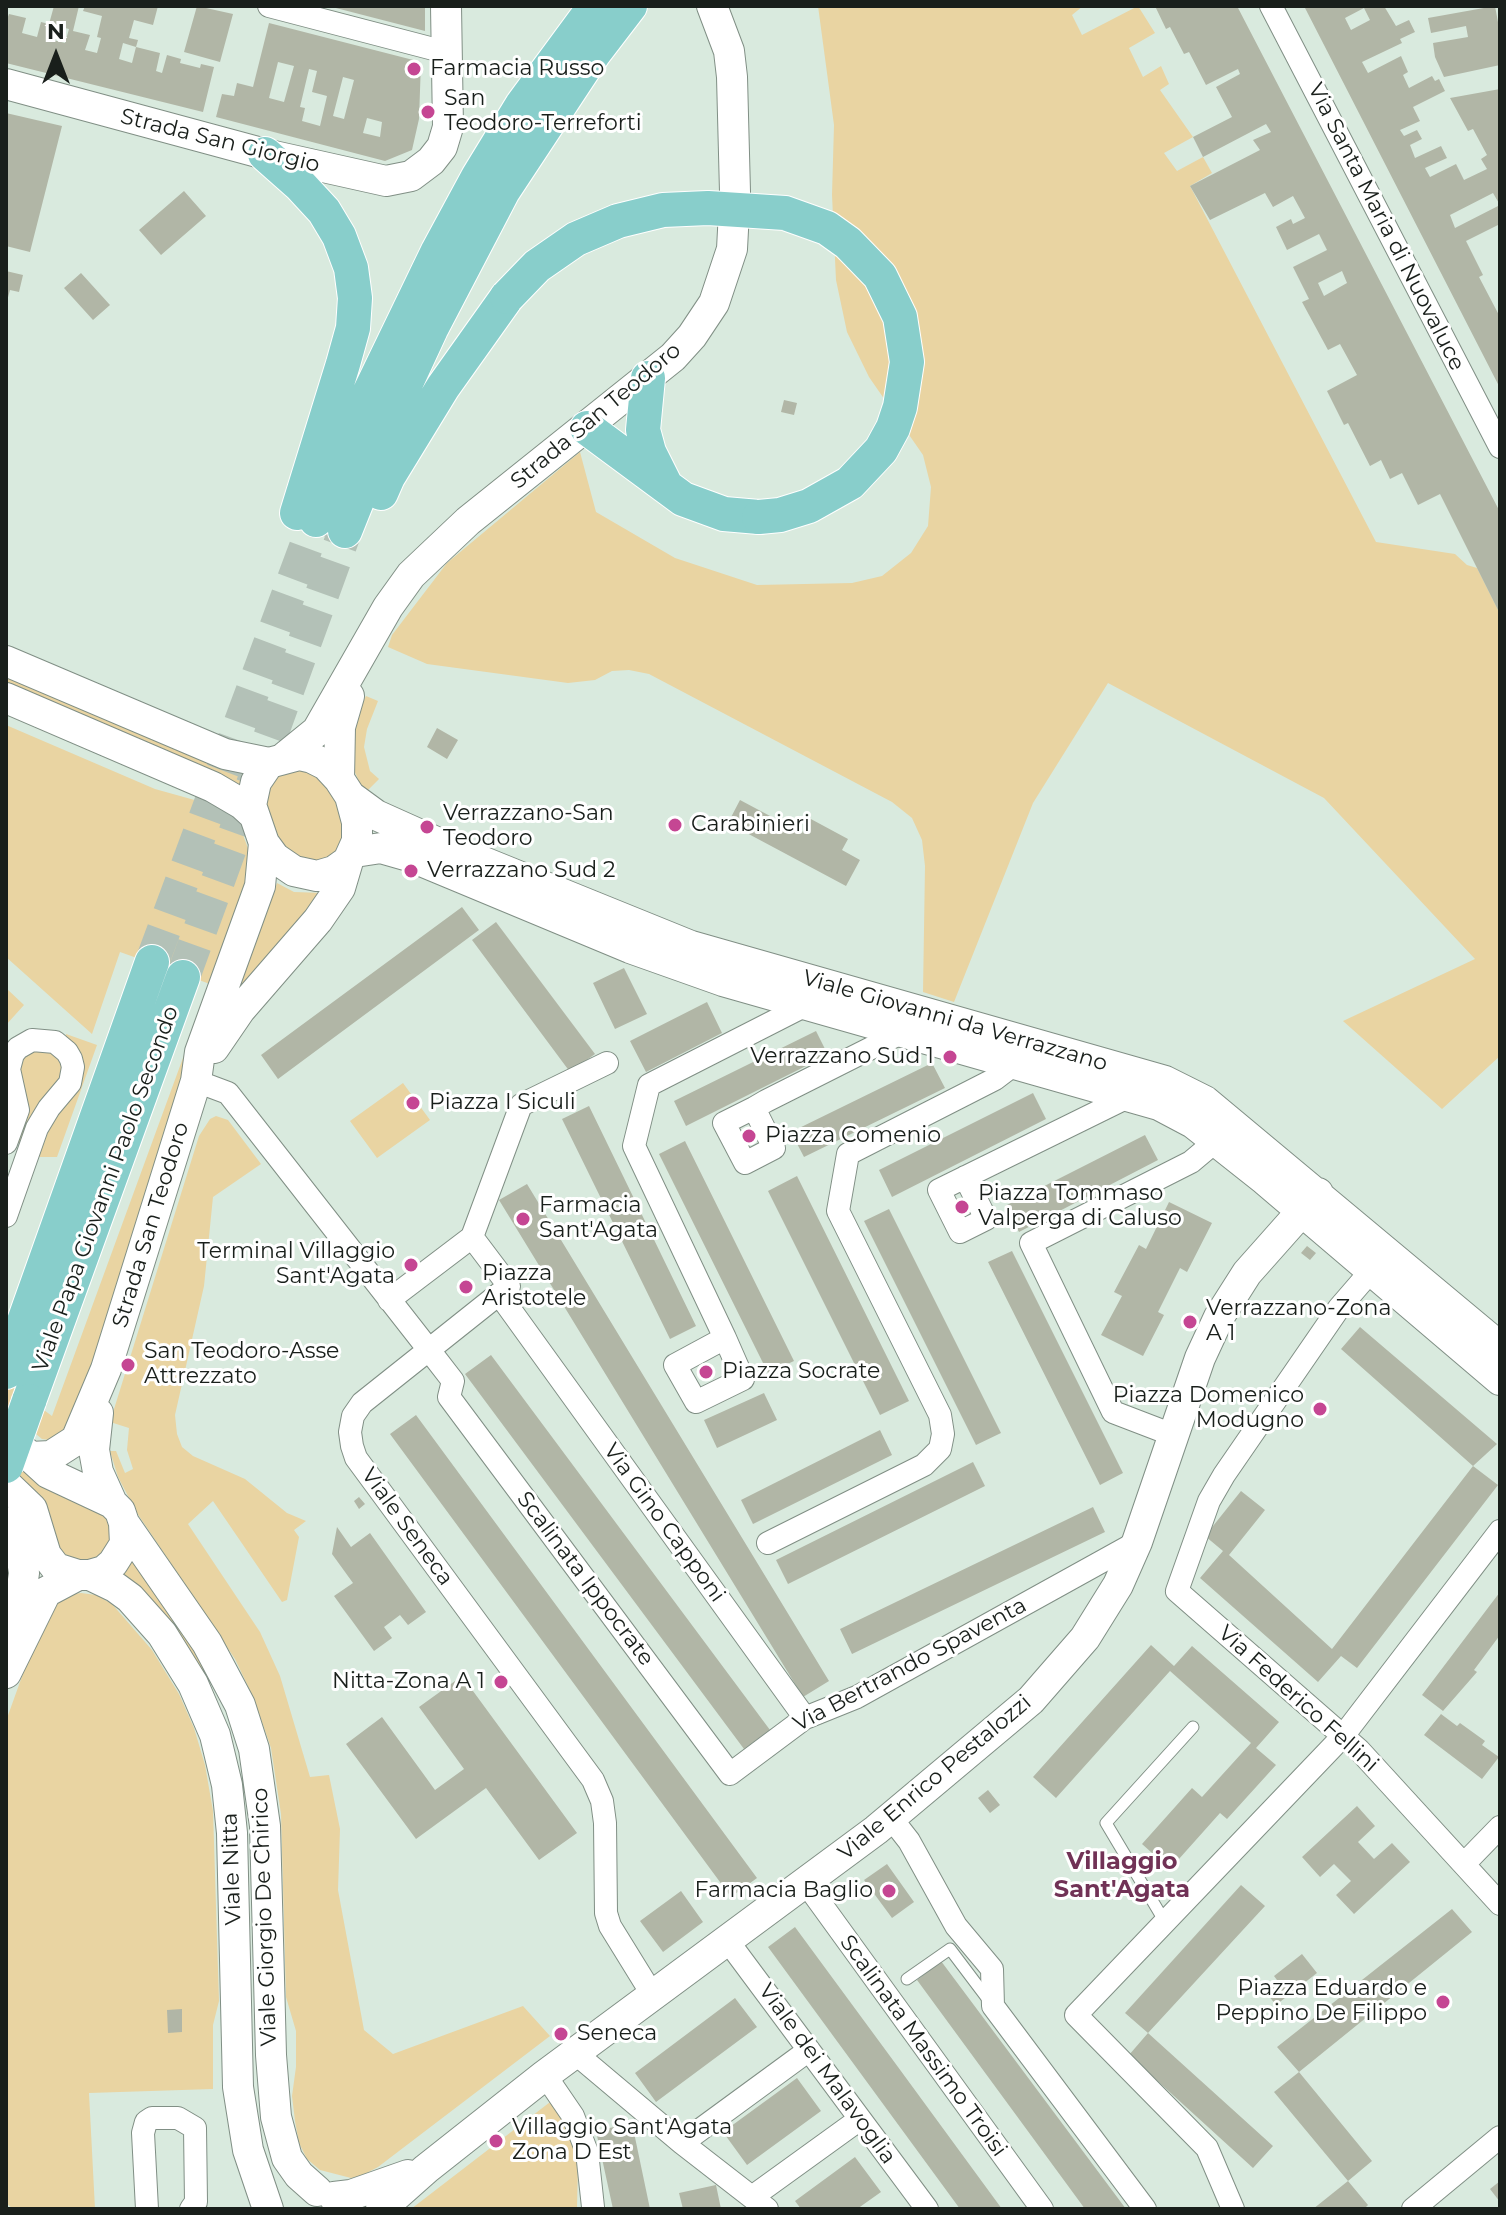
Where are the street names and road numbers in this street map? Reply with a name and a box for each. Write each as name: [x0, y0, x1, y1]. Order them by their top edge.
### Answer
street label: Via Santa Maria di Nuovaluce: [1302, 79, 1470, 375]
street label: Strada San Giorgio: [118, 103, 322, 179]
street label: Strada San Teodoro: [506, 337, 686, 495]
street label: Viale Giovanni da Verrazzano: [800, 965, 1110, 1077]
street label: Viale Papa Giovanni Paolo Secondo: [27, 1003, 185, 1375]
street label: Strada San Teodoro: [107, 1119, 195, 1331]
street label: Via Gino Capponi: [598, 1438, 730, 1608]
street label: Viale Seneca: [355, 1463, 459, 1591]
street label: Scalinata Ippocrate: [511, 1487, 659, 1671]
street label: Via Bertrando Spaventa: [789, 1592, 1031, 1738]
street label: Via Federico Fellini: [1212, 1620, 1384, 1778]
street label: Viale Enrico Pestalozzi: [833, 1690, 1037, 1866]
street label: Viale Giorgio De Chirico: [247, 1787, 283, 2047]
street label: Viale Nitta: [217, 1812, 247, 1926]
street label: Scalinata Massimo Troisi: [834, 1930, 1012, 2162]
street label: Viale dei Malavoglia: [753, 1979, 901, 2169]

